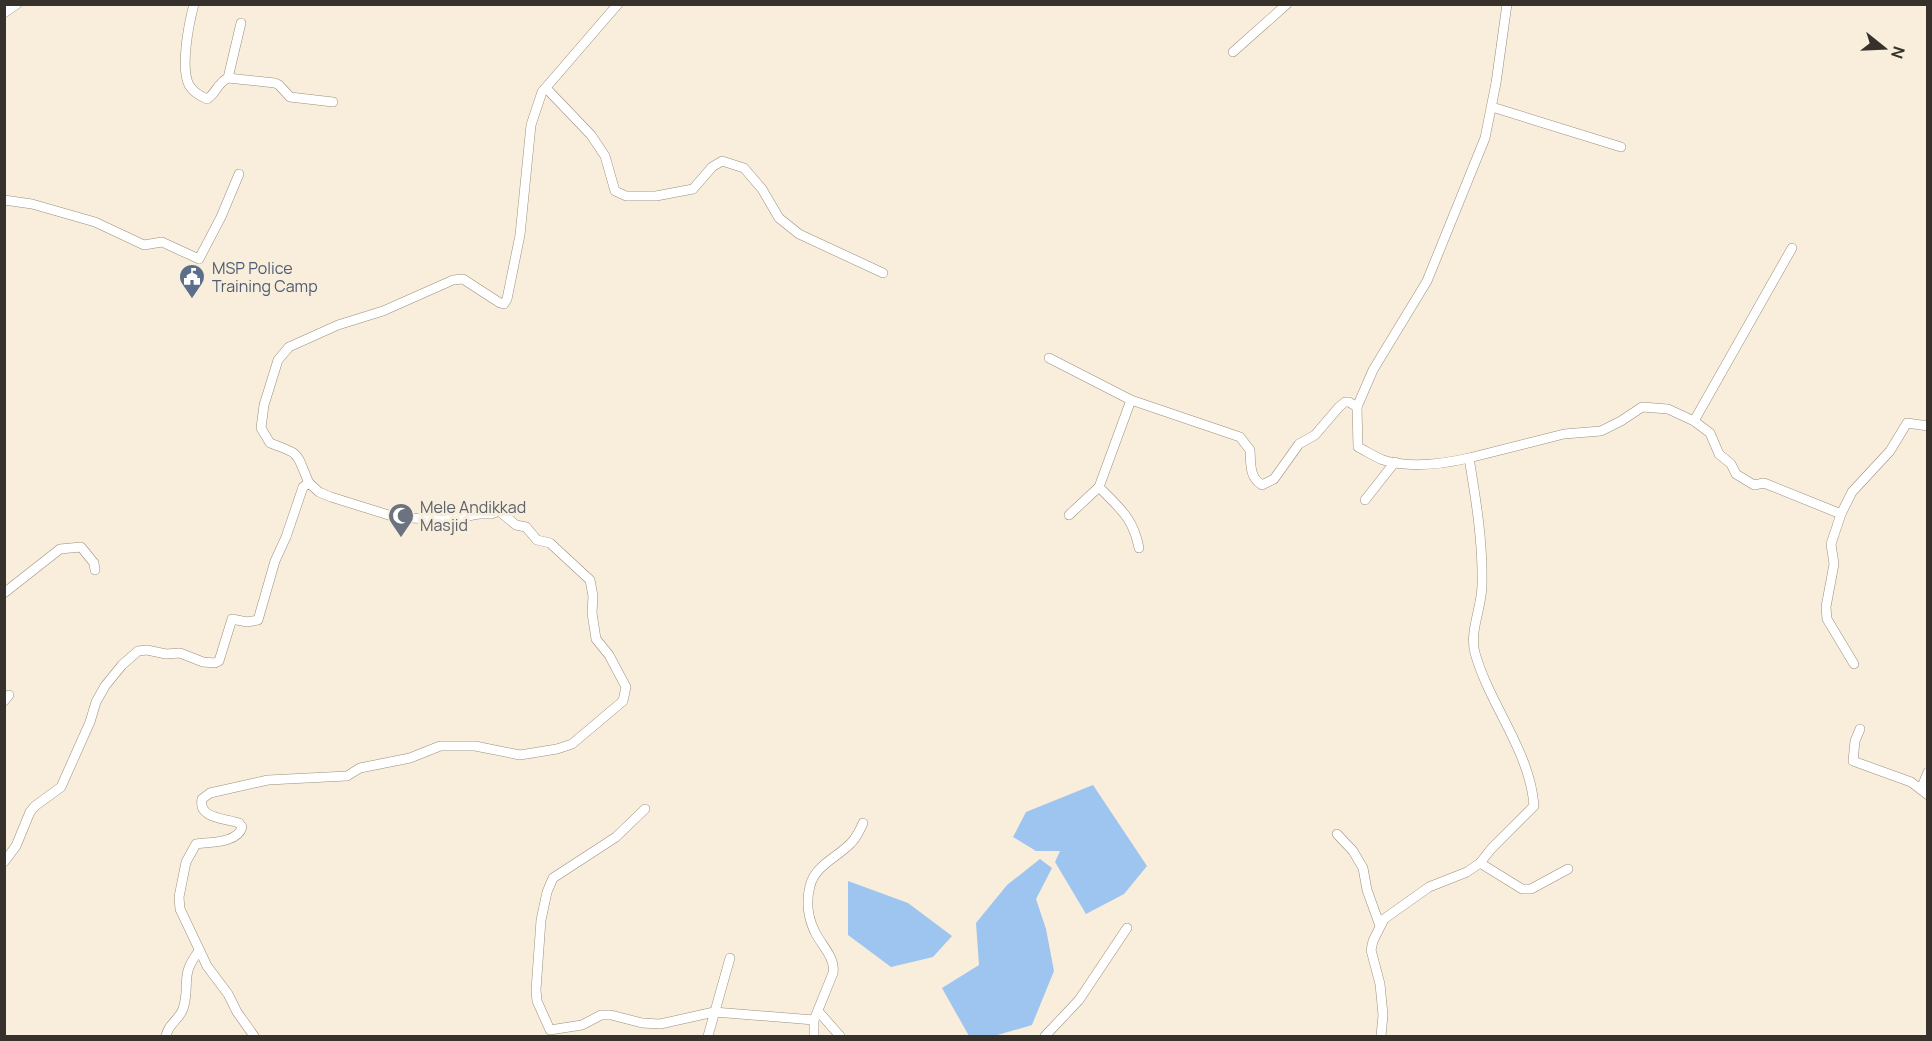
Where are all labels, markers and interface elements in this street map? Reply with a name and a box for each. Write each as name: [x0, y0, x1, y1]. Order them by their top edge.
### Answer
north arrow: [1854, 18, 1914, 78]
text: N: [1886, 44, 1911, 62]
place label: MSP Police Training Camp: [212, 257, 318, 297]
public building icon: MSP Police Training Camp: [177, 262, 207, 300]
place label: Mele Andikkad Masjid: [420, 496, 526, 536]
mosque icon: Mele Andikkad Masjid: [386, 501, 416, 539]

